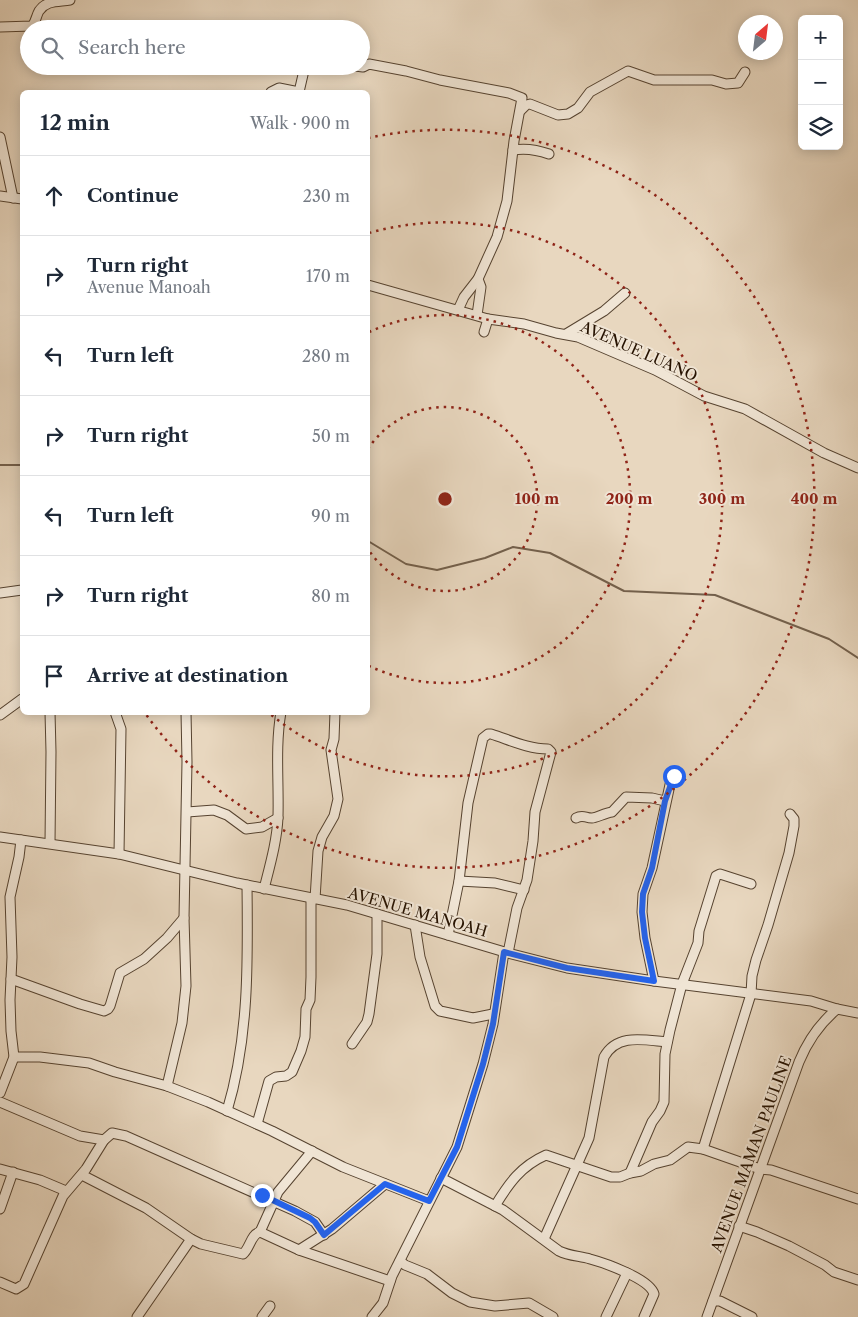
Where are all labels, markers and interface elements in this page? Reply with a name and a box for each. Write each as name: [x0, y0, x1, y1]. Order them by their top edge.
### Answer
north arrow: [738, 15, 783, 60]
map controls: [798, 15, 843, 150]
button: +: [798, 15, 843, 60]
search box: [20, 20, 370, 75]
icon: search: [38, 34, 66, 62]
text: Search here: [78, 36, 186, 59]
button: −: [798, 60, 843, 105]
button: layers: [798, 105, 843, 150]
text: 12 min: [40, 110, 110, 135]
text: Walk · 900 m: [250, 113, 350, 133]
icon: ahead: [40, 182, 68, 210]
text: Continue: [87, 184, 179, 207]
text: 230 m: [303, 186, 350, 206]
text: Turn right: [87, 254, 188, 277]
icon: right: [40, 262, 68, 290]
text: 170 m: [306, 266, 350, 286]
text: Avenue Manoah: [87, 277, 211, 297]
street label: AVENUE LUANO: [577, 316, 700, 385]
icon: left: [40, 342, 68, 370]
text: Turn left: [87, 344, 174, 367]
text: 280 m: [302, 346, 350, 366]
icon: right: [40, 422, 68, 450]
text: Turn right: [87, 424, 188, 447]
text: 50 m: [312, 426, 350, 446]
text: 100 m: [515, 489, 559, 508]
text: 200 m: [606, 489, 652, 508]
text: 300 m: [699, 489, 745, 508]
text: 400 m: [791, 489, 837, 508]
centre of rings: [436, 490, 454, 508]
icon: left: [40, 502, 68, 530]
text: Turn left: [87, 504, 174, 527]
text: 90 m: [311, 506, 350, 526]
icon: right: [40, 582, 68, 610]
text: Turn right: [87, 584, 188, 607]
text: 80 m: [311, 586, 350, 606]
icon: arrive: [40, 662, 68, 690]
text: Arrive at destination: [87, 664, 288, 687]
route start: [663, 765, 686, 788]
street label: AVENUE MANOAH: [345, 883, 490, 941]
street label: AVENUE MAMAN PAULINE: [706, 1053, 795, 1256]
route end: [251, 1184, 274, 1207]

